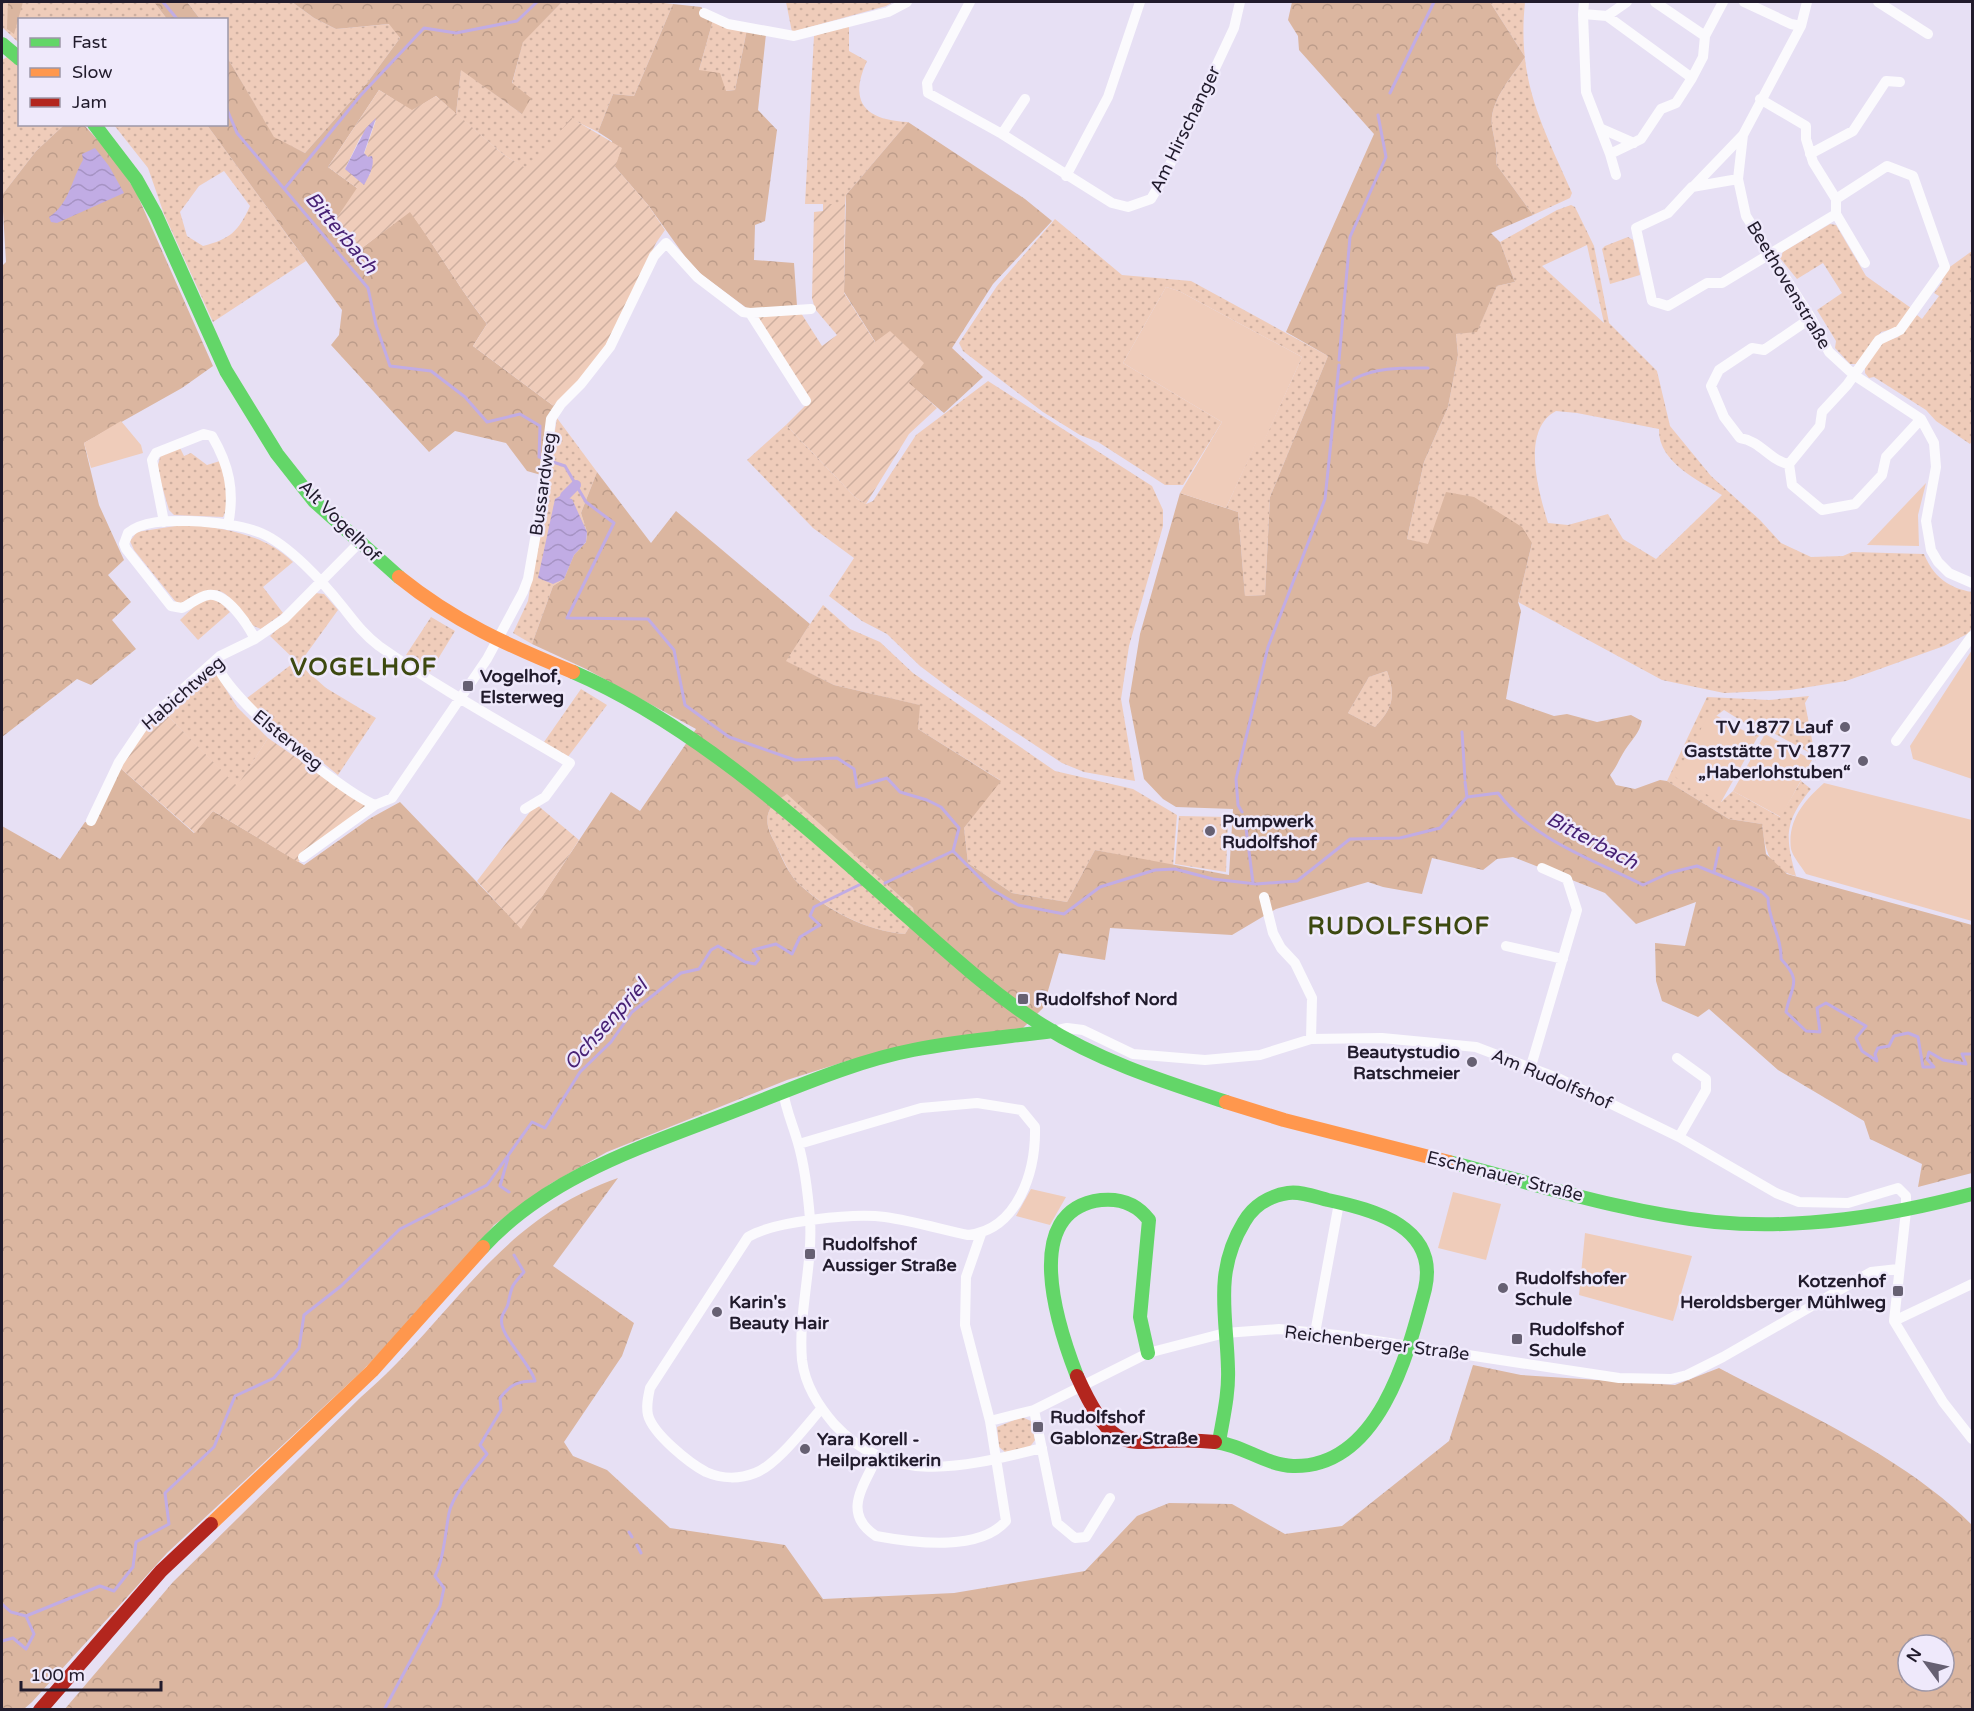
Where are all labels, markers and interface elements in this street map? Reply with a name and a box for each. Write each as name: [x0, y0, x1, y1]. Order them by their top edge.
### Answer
legend: [18, 18, 228, 126]
text: Fast: [72, 31, 107, 53]
text: Slow: [72, 61, 113, 83]
street label: Am Hirschanger: [1145, 62, 1225, 196]
text: Jam: [72, 91, 107, 113]
water label: Bitterbach: [300, 187, 383, 279]
street label: Beethovenstraße: [1742, 217, 1836, 353]
street label: Bussardweg: [525, 431, 561, 537]
street label: Alt Vogelhof: [295, 476, 386, 567]
street label: Habichtweg: [137, 651, 229, 735]
district label: VOGELHOF: [290, 653, 438, 682]
place label: Vogelhof, Elsterweg: [480, 665, 564, 708]
marker: Vogelhof, Elsterweg: [461, 679, 475, 693]
street label: Elsterweg: [248, 705, 328, 775]
place label: TV 1877 Lauf: [1715, 716, 1834, 738]
marker: TV 1877 Lauf: [1838, 720, 1852, 734]
place label: Gaststätte TV 1877 „Haberlohstuben“: [1684, 740, 1851, 783]
marker: Gaststätte TV 1877 „Haberlohstuben“: [1856, 754, 1870, 768]
water label: Bitterbach: [1542, 807, 1642, 875]
place label: Pumpwerk Rudolfshof: [1222, 810, 1318, 853]
marker: Pumpwerk Rudolfshof: [1203, 824, 1217, 838]
district label: RUDOLFSHOF: [1307, 912, 1491, 941]
water label: Ochsenpriel: [559, 973, 654, 1075]
place label: Rudolfshof Nord: [1035, 988, 1178, 1010]
marker: Rudolfshof Nord: [1016, 992, 1030, 1006]
place label: Beautystudio Ratschmeier: [1347, 1041, 1461, 1084]
street label: Am Rudolfshof: [1488, 1044, 1616, 1114]
marker: Beautystudio Ratschmeier: [1465, 1055, 1479, 1069]
street label: Eschenauer Straße: [1425, 1146, 1585, 1206]
place label: Rudolfshof Aussiger Straße: [822, 1233, 957, 1276]
marker: Rudolfshof Aussiger Straße: [803, 1247, 817, 1261]
place label: Rudolfshofer Schule: [1515, 1267, 1627, 1310]
place label: Kotzenhof Heroldsberger Mühlweg: [1680, 1270, 1887, 1313]
marker: Rudolfshofer Schule: [1496, 1281, 1510, 1295]
marker: Kotzenhof Heroldsberger Mühlweg: [1891, 1284, 1905, 1298]
place label: Karin's Beauty Hair: [729, 1291, 830, 1334]
marker: Karin's Beauty Hair: [710, 1305, 724, 1319]
place label: Rudolfshof Schule: [1529, 1318, 1625, 1361]
street label: Reichenberger Straße: [1283, 1321, 1471, 1365]
marker: Rudolfshof Schule: [1510, 1332, 1524, 1346]
place label: Rudolfshof Gablonzer Straße: [1050, 1406, 1198, 1449]
marker: Rudolfshof Gablonzer Straße: [1031, 1420, 1045, 1434]
place label: Yara Korell - Heilpraktikerin: [817, 1428, 941, 1471]
marker: Yara Korell - Heilpraktikerin: [798, 1442, 812, 1456]
north arrow: [1896, 1633, 1956, 1693]
text: N: [1902, 1645, 1926, 1666]
scale bar: [21, 1654, 160, 1692]
text: 100 m: [30, 1664, 85, 1686]

